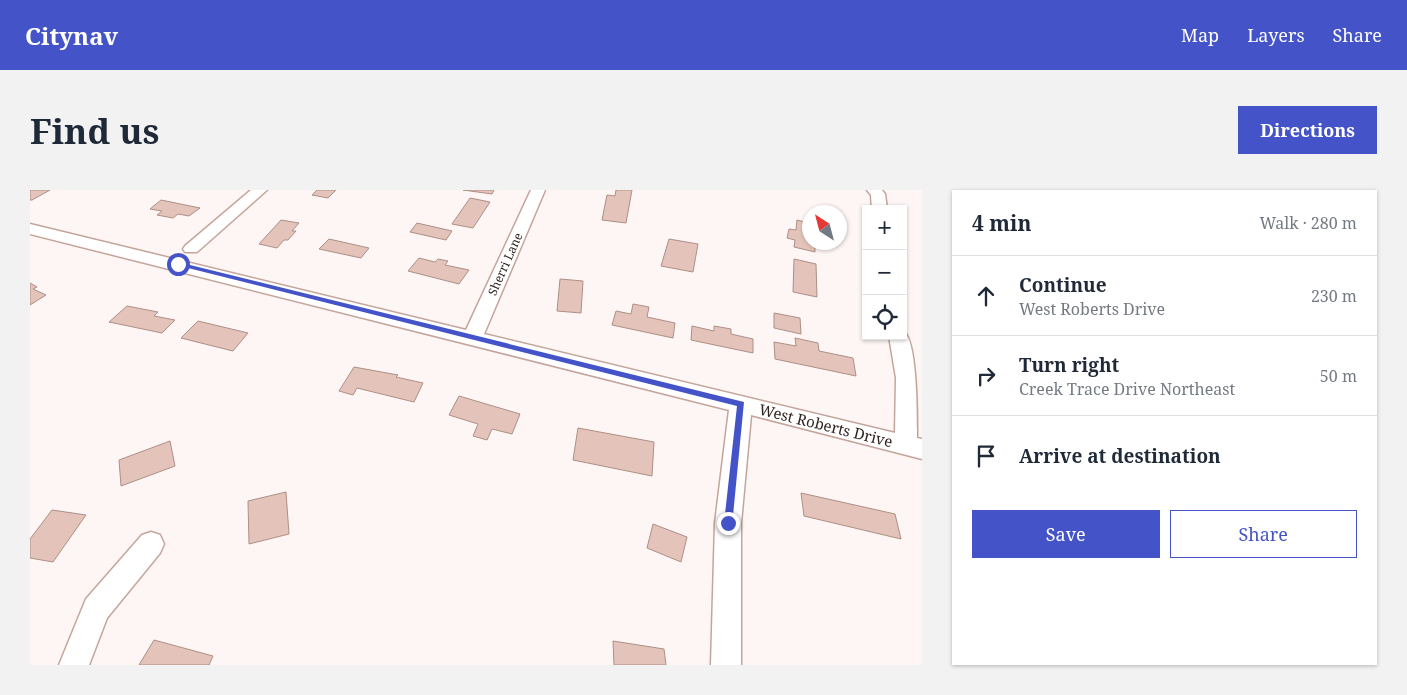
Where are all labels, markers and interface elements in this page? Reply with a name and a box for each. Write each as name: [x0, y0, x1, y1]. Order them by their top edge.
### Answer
text: Citynav: [25, 19, 118, 52]
text: Map: [1181, 23, 1219, 47]
text: Layers: [1247, 23, 1305, 47]
text: Share: [1333, 23, 1382, 47]
button: Directions: [1238, 106, 1377, 154]
text: Find us: [30, 107, 159, 154]
north arrow: [802, 205, 847, 250]
map controls: [862, 205, 907, 340]
button: +: [862, 205, 907, 250]
text: 4 min: [972, 209, 1031, 237]
text: Walk · 280 m: [1260, 212, 1357, 234]
street label: Sherri Lane: [484, 230, 526, 298]
button: −: [862, 250, 907, 295]
route start: [167, 253, 190, 276]
text: Continue: [1019, 272, 1107, 298]
icon: ahead: [972, 282, 1000, 310]
text: 230 m: [1311, 285, 1357, 307]
button: locate: [862, 295, 907, 340]
text: West Roberts Drive: [1019, 298, 1165, 320]
text: Turn right: [1019, 352, 1119, 378]
icon: right: [972, 362, 1000, 390]
text: 50 m: [1320, 365, 1357, 387]
text: Creek Trace Drive Northeast: [1019, 378, 1235, 400]
street label: West Roberts Drive: [757, 399, 895, 451]
icon: arrive: [972, 442, 1000, 470]
text: Arrive at destination: [1019, 443, 1221, 469]
button: Save: [972, 510, 1160, 558]
button: Share: [1170, 510, 1357, 558]
route end: [717, 512, 740, 535]

